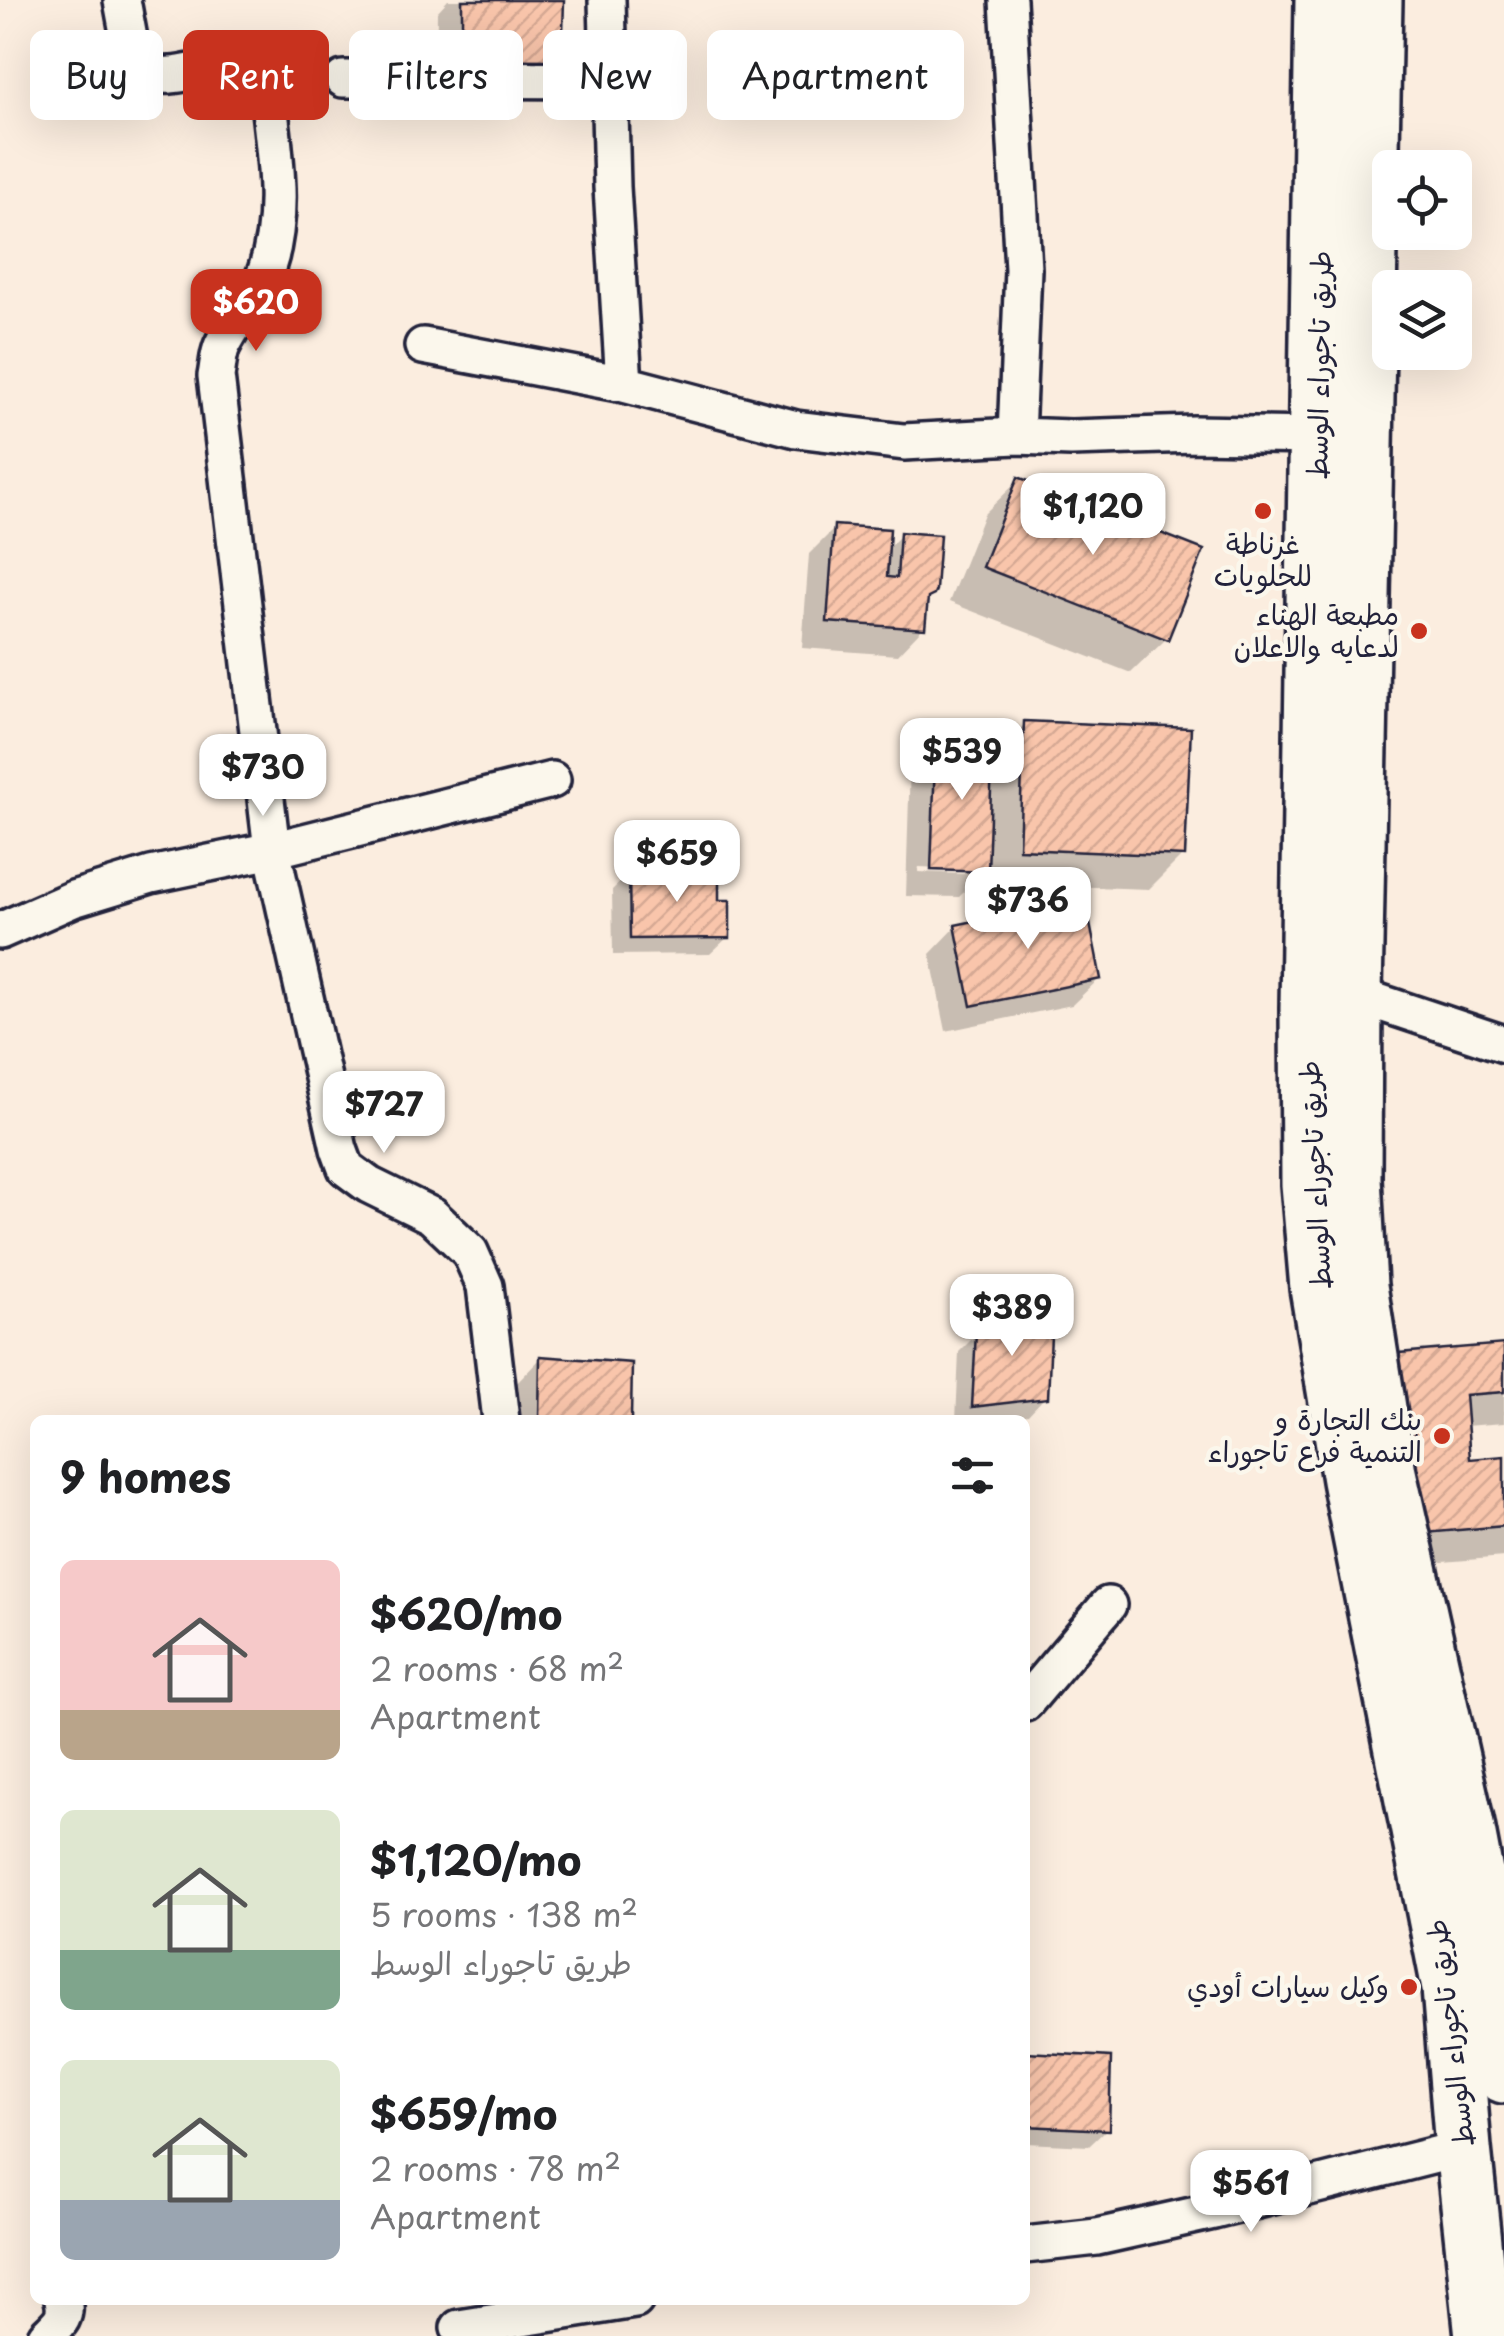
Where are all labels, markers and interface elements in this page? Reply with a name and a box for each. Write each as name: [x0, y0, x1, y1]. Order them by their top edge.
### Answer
chip: Buy: [30, 30, 163, 120]
chip: Rent: [183, 30, 329, 120]
chip: Filters: [349, 30, 523, 120]
chip: New: [543, 30, 687, 120]
chip: Apartment: [707, 30, 964, 120]
map controls: [1372, 150, 1472, 370]
button: locate: [1372, 150, 1472, 250]
street label: طريق تاجوراء الوسط: [1294, 250, 1341, 480]
pin: $620: [197, 269, 315, 354]
button: layers: [1372, 270, 1472, 370]
text: $620: [213, 277, 299, 325]
pin: $1,120: [1012, 473, 1174, 558]
text: $1,120: [1043, 481, 1144, 529]
marker: غرناطة للحلويات: [1252, 500, 1274, 522]
place label: غرناطة للحلويات: [1214, 521, 1312, 596]
place label: مطبعة الهناء لدعايه والاعلان: [1234, 592, 1399, 667]
marker: مطبعة الهناء لدعايه والاعلان: [1408, 620, 1430, 642]
pin: $539: [903, 718, 1021, 803]
text: $539: [922, 726, 1002, 774]
pin: $730: [204, 734, 322, 819]
text: $730: [221, 742, 305, 790]
pin: $659: [618, 820, 736, 905]
text: $659: [636, 828, 718, 876]
pin: $736: [969, 867, 1087, 952]
text: $736: [987, 875, 1069, 923]
street label: طريق تاجوراء الوسط: [1286, 1060, 1341, 1291]
pin: $727: [325, 1071, 443, 1156]
text: $727: [345, 1079, 423, 1127]
pin: $389: [953, 1274, 1071, 1359]
text: $389: [972, 1282, 1052, 1330]
place label: بنك التجارة و التنمية فرع تاجوراء: [1208, 1397, 1422, 1472]
marker: بنك التجارة و التنمية فرع تاجوراء: [1431, 1425, 1453, 1447]
text: 9 homes: [60, 1444, 231, 1507]
icon: filters: [945, 1448, 1000, 1503]
text: $620/mo: [370, 1581, 563, 1644]
icon: home: [140, 1600, 260, 1720]
text: 2 rooms · 68 m²: [370, 1644, 624, 1692]
text: Apartment: [370, 1692, 541, 1740]
text: $1,120/mo: [370, 1827, 581, 1890]
icon: home: [140, 1850, 260, 1970]
text: 5 rooms · 138 m²: [370, 1890, 638, 1938]
street label: طريق تاجوراء الوسط: [1413, 1917, 1484, 2150]
text: طريق تاجوراء الوسط: [370, 1938, 632, 1986]
place label: وكيل سيارات أودي: [1187, 1964, 1389, 2008]
marker: وكيل سيارات أودي: [1398, 1976, 1420, 1998]
text: $659/mo: [370, 2081, 557, 2144]
icon: home: [140, 2100, 260, 2220]
text: 2 rooms · 78 m²: [370, 2144, 621, 2192]
pin: $561: [1192, 2150, 1310, 2235]
text: $561: [1212, 2158, 1290, 2206]
text: Apartment: [370, 2192, 541, 2240]

